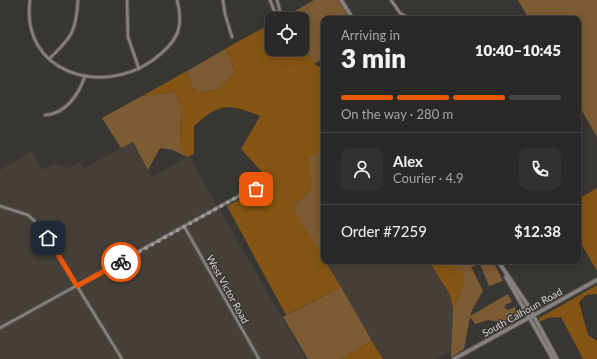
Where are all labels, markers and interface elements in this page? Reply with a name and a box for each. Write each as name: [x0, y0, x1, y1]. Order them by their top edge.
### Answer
map controls: [265, 12, 309, 56]
button: locate: [265, 12, 309, 56]
text: Arriving in: [341, 27, 400, 43]
text: 10:40–10:45: [475, 41, 561, 59]
text: 3 min: [341, 42, 406, 74]
text: On the way · 280 m: [341, 106, 453, 122]
button: person: [341, 148, 383, 190]
button: phone: [519, 148, 561, 190]
text: Alex: [393, 152, 423, 170]
text: Courier · 4.9: [393, 170, 464, 186]
pin: [239, 172, 273, 206]
icon: bag: [245, 178, 267, 200]
pin: [31, 221, 65, 255]
text: Order #7259: [341, 222, 427, 240]
text: $12.38: [514, 222, 561, 240]
icon: home: [37, 227, 59, 249]
courier: [101, 242, 141, 282]
icon: bike: [110, 251, 132, 273]
street label: West Victor Road: [204, 253, 252, 325]
street label: South Calhoun Road: [480, 285, 564, 339]

